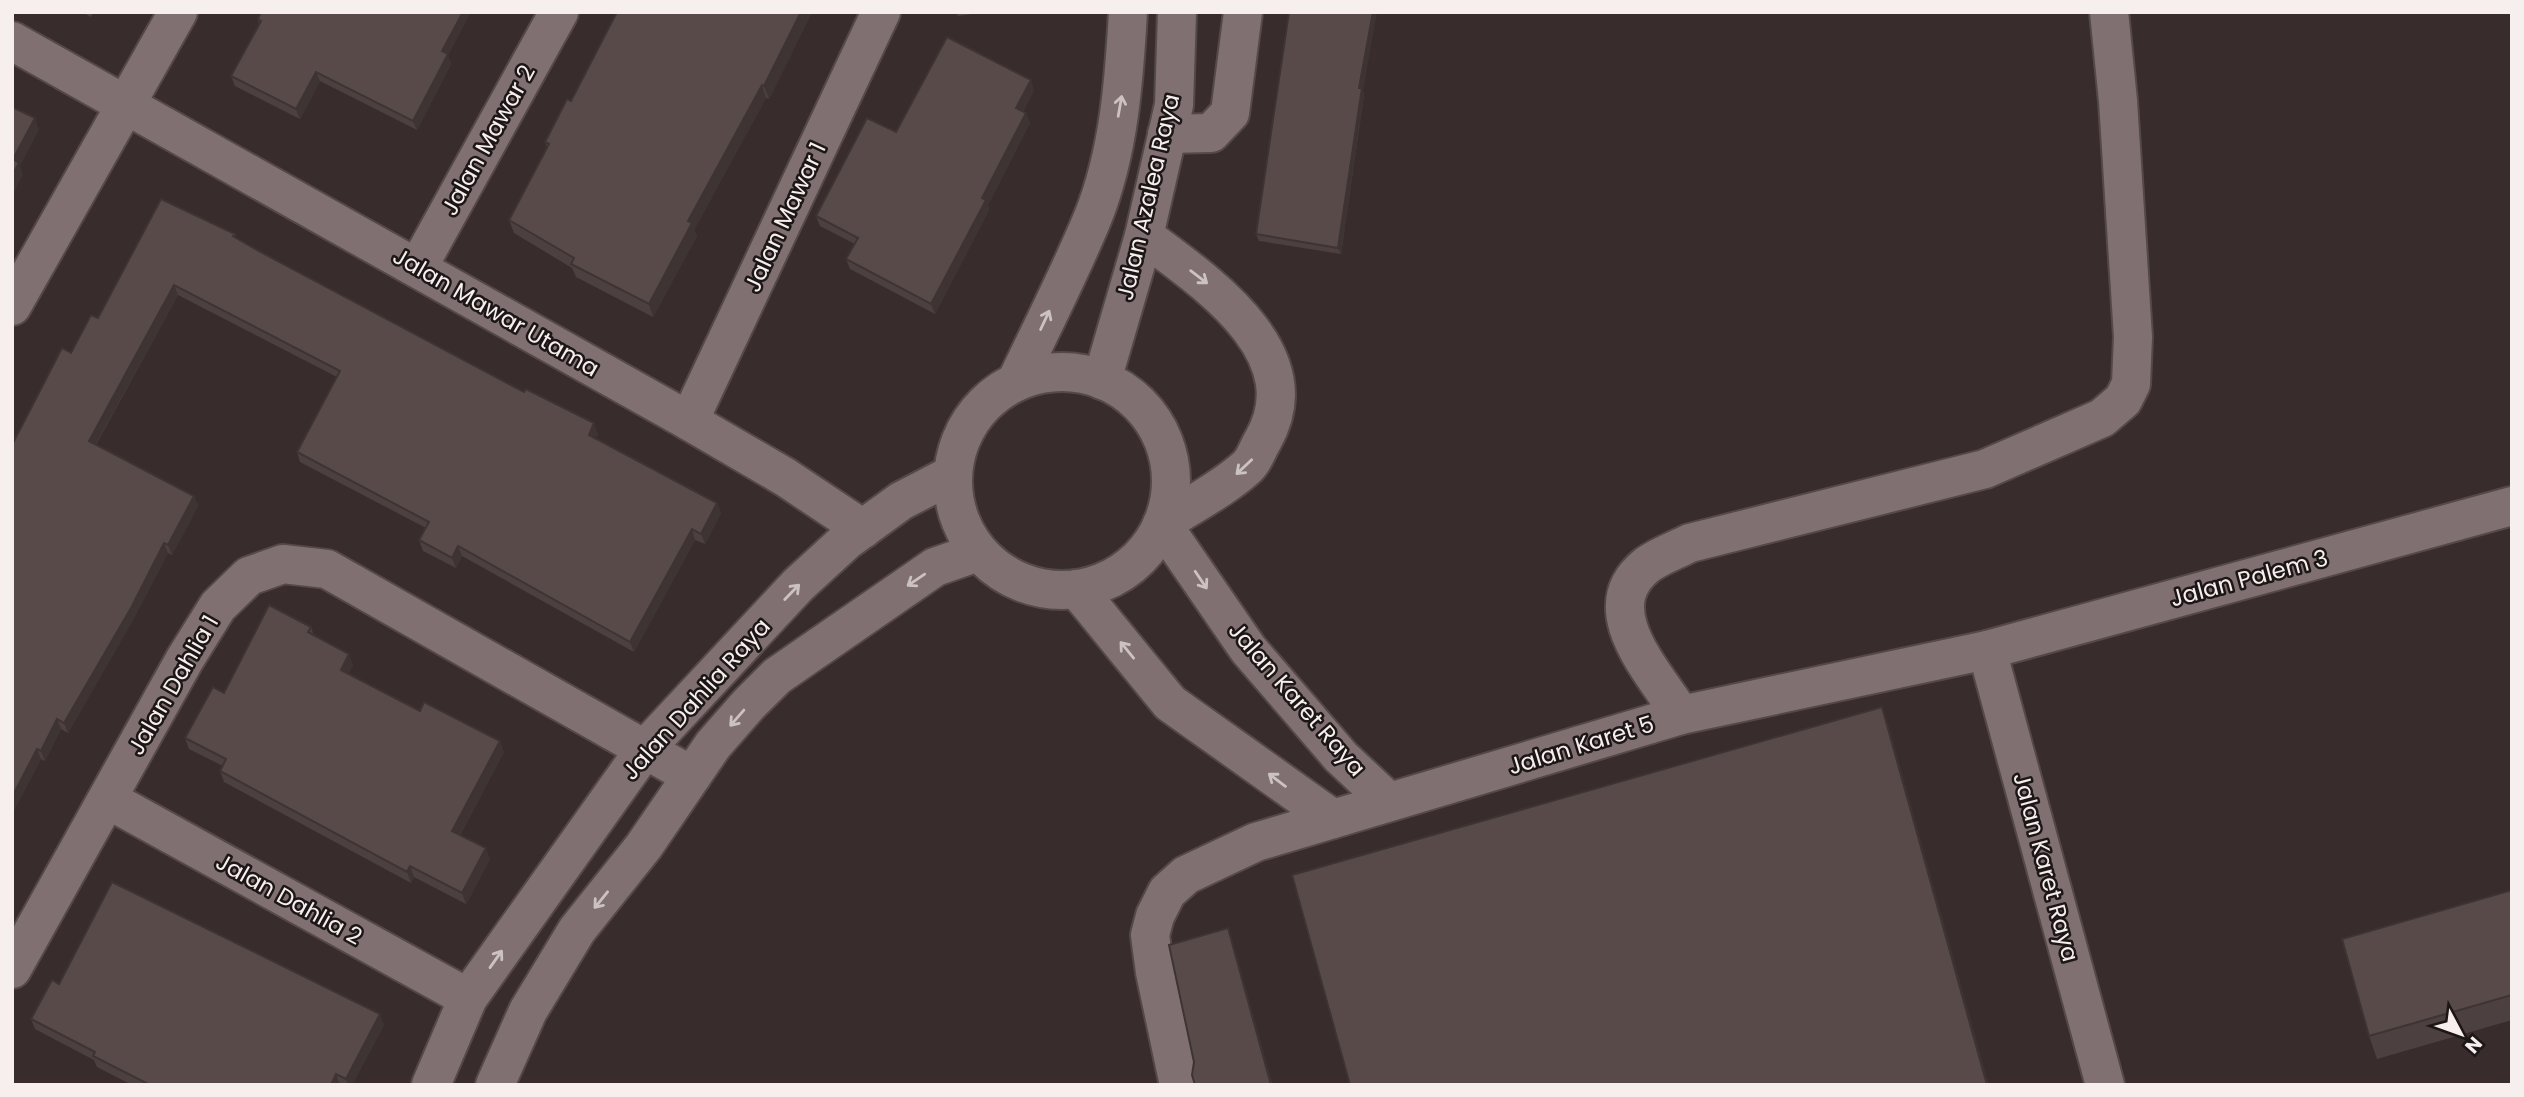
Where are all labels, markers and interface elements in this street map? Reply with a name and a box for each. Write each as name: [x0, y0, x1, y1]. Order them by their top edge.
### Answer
street label: Jalan Mawar 2: [433, 59, 543, 221]
street label: Jalan Azalea Raya: [1109, 91, 1187, 303]
one-way arrow: [1114, 95, 1127, 118]
street label: Jalan Mawar 1: [736, 137, 834, 297]
street label: Jalan Mawar Utama: [387, 240, 605, 384]
one-way arrow: [1189, 270, 1208, 284]
one-way arrow: [1039, 310, 1052, 331]
one-way arrow: [1235, 459, 1253, 475]
street label: Jalan Palem 3: [2167, 542, 2331, 614]
one-way arrow: [1193, 570, 1208, 589]
one-way arrow: [907, 572, 926, 587]
one-way arrow: [783, 584, 800, 601]
street label: Jalan Dahlia 1: [120, 609, 226, 761]
street label: Jalan Dahlia Raya: [615, 611, 777, 787]
street label: Jalan Karet Raya: [1221, 615, 1373, 783]
one-way arrow: [1119, 641, 1135, 659]
street label: Jalan Karet 5: [1504, 708, 1658, 782]
one-way arrow: [729, 709, 745, 727]
street label: Jalan Karet Raya: [2005, 769, 2087, 965]
one-way arrow: [1268, 772, 1287, 787]
street label: Jalan Dahlia 2: [210, 846, 368, 952]
one-way arrow: [593, 891, 609, 909]
one-way arrow: [489, 950, 503, 969]
north arrow: [2426, 999, 2496, 1069]
text: N: [2459, 1031, 2488, 1059]

